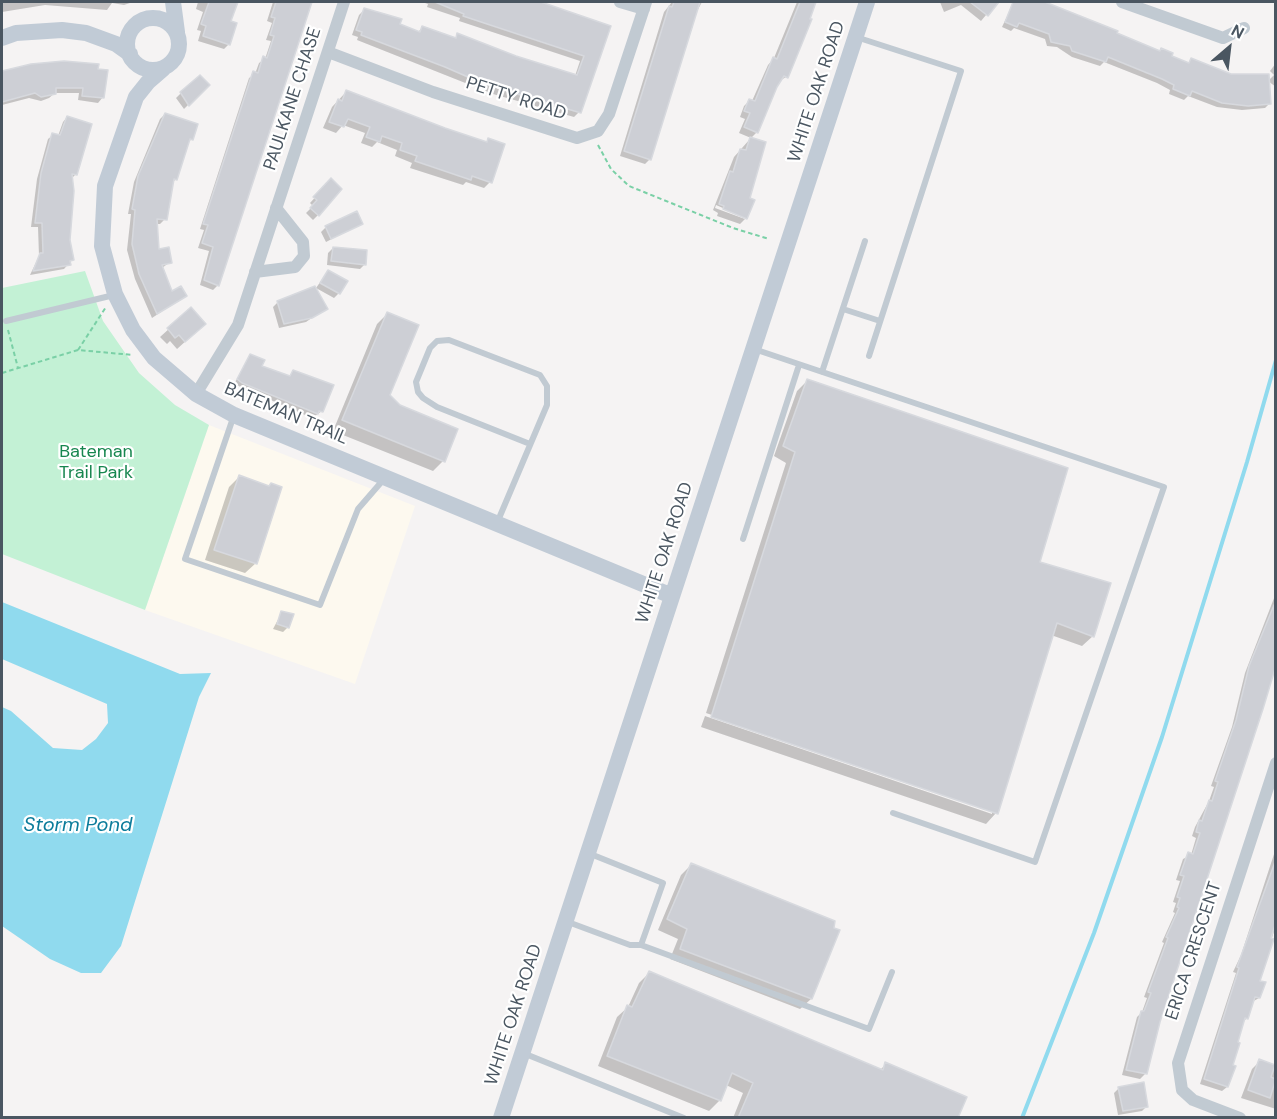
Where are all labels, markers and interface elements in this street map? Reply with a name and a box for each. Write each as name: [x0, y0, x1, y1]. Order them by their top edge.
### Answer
north arrow: [1199, 18, 1259, 78]
street label: WHITE OAK ROAD: [784, 19, 850, 165]
text: N: [1228, 20, 1248, 44]
street label: PAULKANE CHASE: [260, 25, 326, 173]
street label: PETTY ROAD: [463, 73, 569, 125]
street label: BATEMAN TRAIL: [221, 378, 351, 450]
park label: Bateman Trail Park: [59, 441, 133, 484]
street label: WHITE OAK ROAD: [632, 480, 698, 626]
water label: Storm Pond: [24, 814, 132, 838]
street label: ERICA CRESCENT: [1161, 879, 1227, 1023]
street label: WHITE OAK ROAD: [481, 942, 547, 1088]

